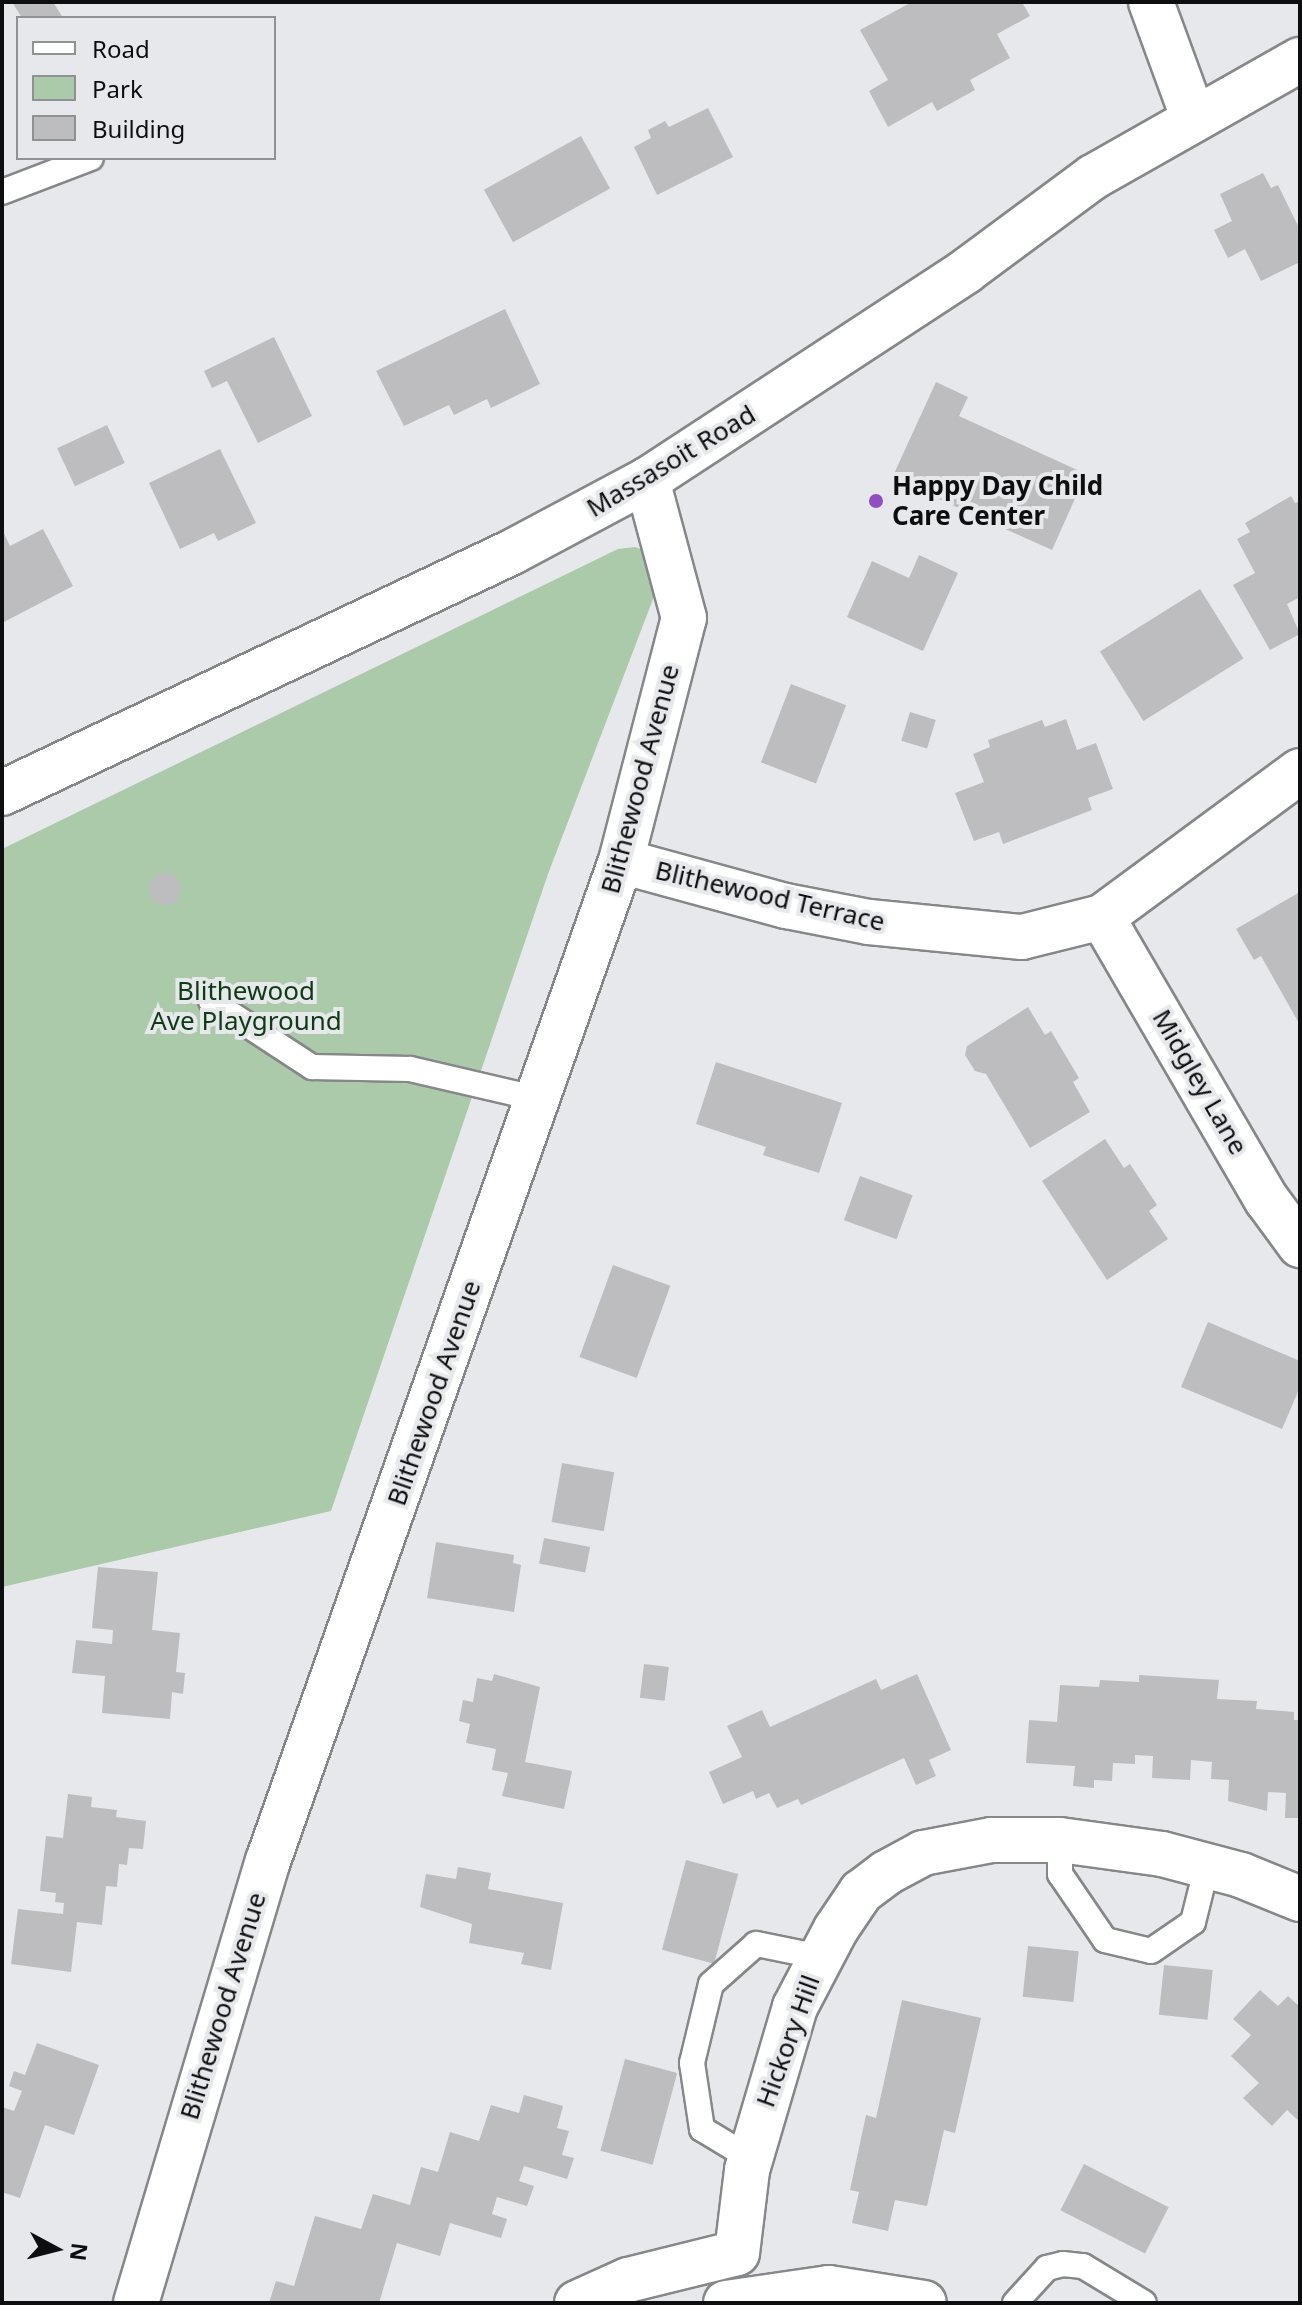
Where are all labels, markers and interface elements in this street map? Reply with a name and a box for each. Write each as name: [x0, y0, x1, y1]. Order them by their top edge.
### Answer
legend: [16, 16, 276, 160]
text: Road: [92, 32, 150, 65]
text: Park: [92, 72, 143, 105]
text: Building: [92, 112, 185, 145]
street label: Massasoit Road: [581, 398, 761, 524]
place label: Happy Day Child Care Center: [892, 470, 1103, 532]
marker: Happy Day Child Care Center: [867, 492, 885, 510]
street label: Blithewood Avenue: [594, 661, 686, 897]
street label: Blithewood Terrace: [652, 854, 888, 938]
park label: Blithewood Ave Playground: [150, 975, 342, 1036]
street label: Midgley Lane: [1146, 1004, 1254, 1160]
street label: Blithewood Avenue: [381, 1276, 487, 1510]
street label: Blithewood Avenue: [174, 1889, 272, 2123]
street label: Hickory Hill: [750, 1971, 826, 2111]
north arrow: [16, 2209, 96, 2289]
text: N: [64, 2241, 96, 2263]

